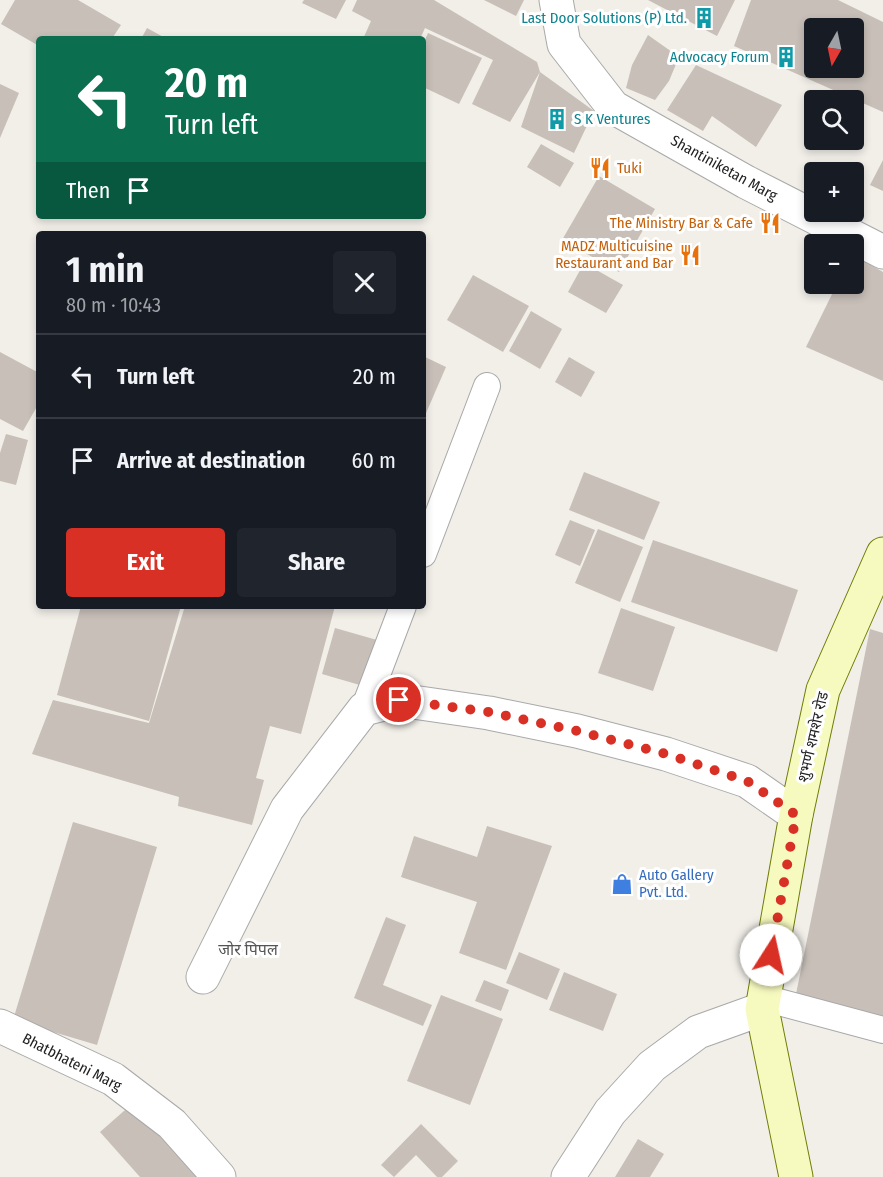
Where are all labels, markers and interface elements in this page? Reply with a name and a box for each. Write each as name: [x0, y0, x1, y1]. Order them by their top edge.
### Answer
building icon: Last Door Solutions (P) Ltd.: [692, 6, 716, 30]
place label: Last Door Solutions (P) Ltd.: [521, 9, 687, 27]
north arrow: [804, 18, 864, 78]
map controls: [804, 18, 864, 294]
building icon: Advocacy Forum: [774, 45, 798, 69]
place label: Advocacy Forum: [670, 48, 769, 66]
text: 20 m: [165, 58, 248, 108]
icon: left: [66, 60, 144, 138]
button: search: [804, 90, 864, 150]
building icon: S K Ventures: [545, 107, 569, 131]
text: Turn left: [165, 109, 258, 141]
place label: S K Ventures: [574, 110, 650, 128]
street label: Shantiniketan Marg: [668, 131, 780, 205]
restaurant icon: Tuki: [588, 156, 612, 180]
place label: Tuki: [617, 159, 642, 177]
button: +: [804, 162, 864, 222]
icon: arrive: [122, 174, 155, 207]
text: Then: [66, 177, 110, 204]
restaurant icon: The Ministry Bar & Cafe: [758, 211, 782, 235]
place label: The Ministry Bar & Cafe: [610, 214, 753, 232]
button: −: [804, 234, 864, 294]
place label: MADZ Multicuisine Restaurant and Bar: [555, 237, 674, 272]
restaurant icon: MADZ Multicuisine Restaurant and Bar: [678, 243, 702, 267]
text: 1 min: [66, 248, 144, 292]
button: close: [333, 251, 396, 314]
text: 80 m · 10:43: [66, 293, 161, 317]
icon: left: [66, 360, 99, 393]
text: Turn left: [117, 363, 195, 390]
text: 20 m: [353, 363, 396, 390]
icon: arrive: [66, 444, 99, 477]
text: Arrive at destination: [117, 447, 305, 474]
text: 60 m: [352, 447, 396, 474]
button: Exit: [66, 528, 225, 597]
button: Share: [237, 528, 396, 597]
pin: [373, 674, 424, 725]
icon: arrive: [382, 683, 415, 716]
street label: शुभर्ण शमशेर रोड: [794, 689, 833, 784]
place label: Auto Gallery Pvt. Ltd.: [639, 866, 714, 901]
shop icon: Auto Gallery Pvt. Ltd.: [610, 872, 634, 896]
position arrow: [739, 923, 803, 987]
district label: जोर पिपल: [218, 940, 279, 959]
street label: Bhatbhateni Marg: [19, 1029, 125, 1095]

